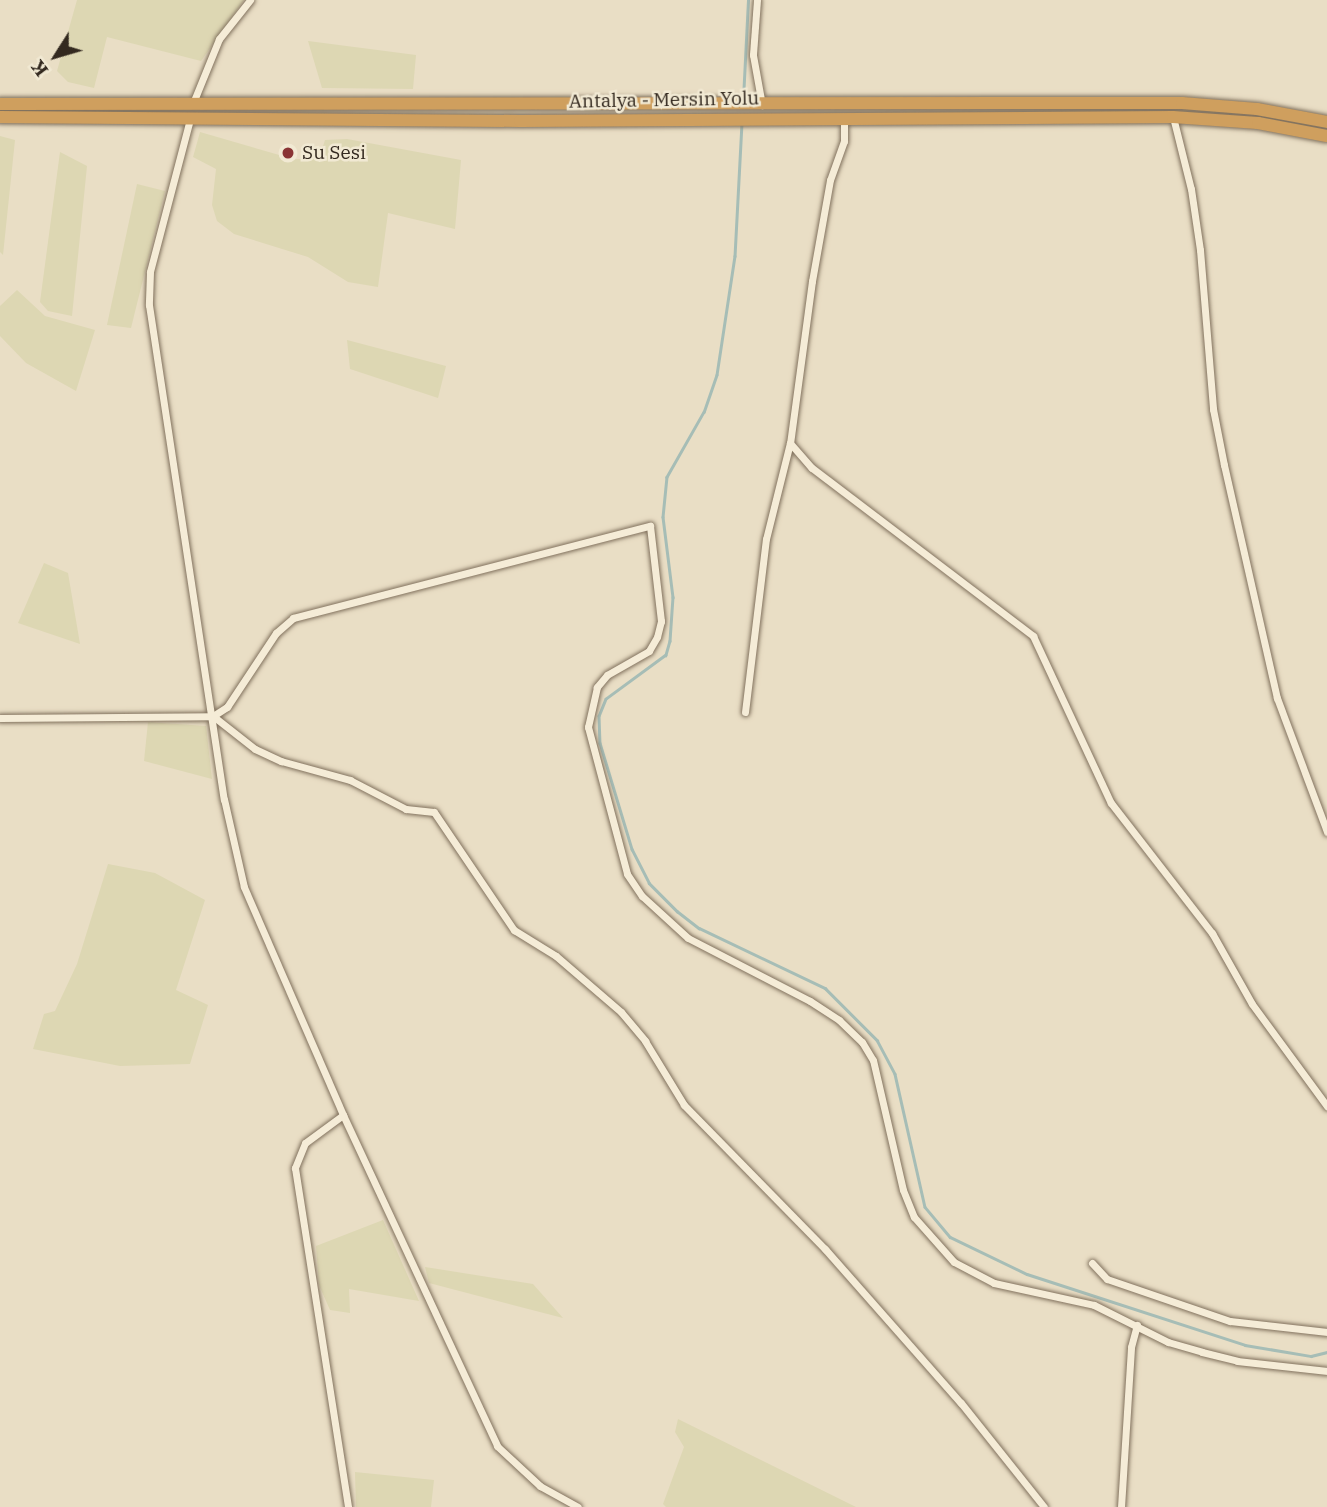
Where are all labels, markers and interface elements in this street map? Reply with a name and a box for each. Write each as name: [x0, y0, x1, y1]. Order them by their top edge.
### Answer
north arrow: [21, 21, 91, 91]
text: K: [25, 56, 53, 82]
street label: Antalya - Mersin Yolu: [569, 87, 759, 113]
place label: Su Sesi: [302, 142, 366, 164]
marker: Su Sesi: [280, 145, 296, 161]

